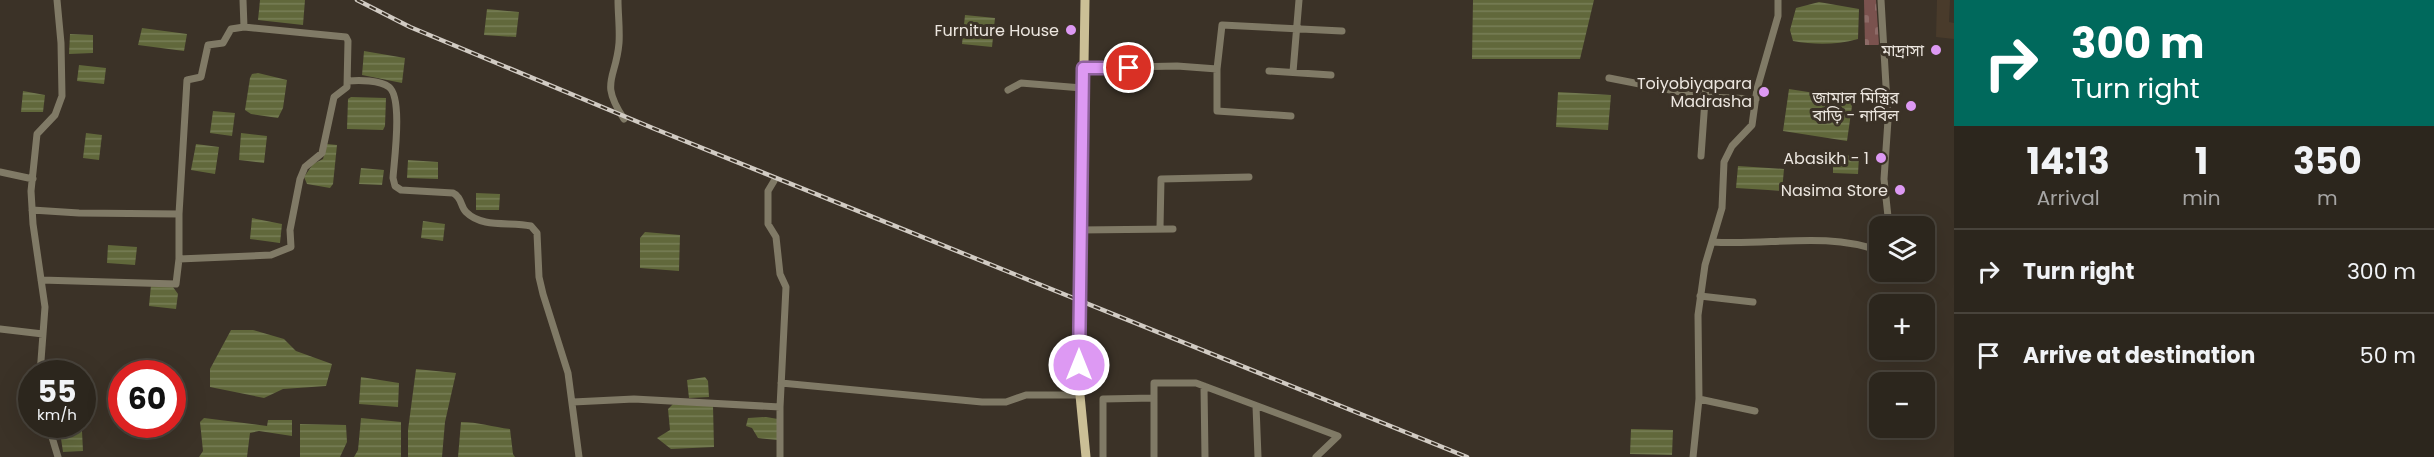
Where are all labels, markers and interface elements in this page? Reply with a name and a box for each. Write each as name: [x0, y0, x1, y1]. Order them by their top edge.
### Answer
text: 300 m: [2071, 14, 2205, 73]
place label: Furniture House: [935, 19, 1059, 42]
marker: Furniture House: [1064, 23, 1078, 37]
icon: right: [1972, 24, 2050, 102]
place label: মাদ্রাসা: [1881, 39, 1925, 62]
pin: [1103, 42, 1154, 93]
marker: মাদ্রাসা: [1929, 43, 1943, 57]
icon: arrive: [1112, 51, 1145, 84]
text: Turn right: [2071, 70, 2200, 107]
place label: Toiyobiyapara Madrasha: [1637, 72, 1752, 113]
marker: Toiyobiyapara Madrasha: [1757, 85, 1771, 99]
place label: জামাল মিস্ত্রির বাড়ি - নাবিল: [1811, 86, 1899, 127]
marker: জামাল মিস্ত্রির বাড়ি - নাবিল: [1904, 99, 1918, 113]
text: 14:13: [2026, 136, 2110, 187]
text: 1: [2195, 136, 2208, 187]
text: 350: [2293, 136, 2362, 187]
place label: Abasikh - 1: [1783, 147, 1869, 170]
marker: Abasikh - 1: [1874, 151, 1888, 165]
place label: Nasima Store: [1781, 179, 1888, 202]
marker: Nasima Store: [1893, 183, 1907, 197]
text: Arrival: [2037, 184, 2100, 212]
text: min: [2182, 184, 2221, 212]
text: m: [2317, 184, 2338, 212]
map controls: [1869, 216, 1935, 438]
button: layers: [1869, 216, 1935, 282]
icon: right: [1972, 255, 2005, 288]
text: Turn right: [2023, 256, 2134, 287]
text: 300 m: [2347, 256, 2416, 287]
button: +: [1869, 294, 1935, 360]
position arrow: [1047, 333, 1111, 397]
icon: arrive: [1972, 339, 2005, 372]
text: Arrive at destination: [2023, 340, 2255, 371]
text: 50 m: [2360, 340, 2416, 371]
speed limit sign: 60: [108, 360, 186, 438]
text: 55: [37, 370, 76, 413]
button: −: [1869, 372, 1935, 438]
text: km/h: [37, 404, 77, 425]

